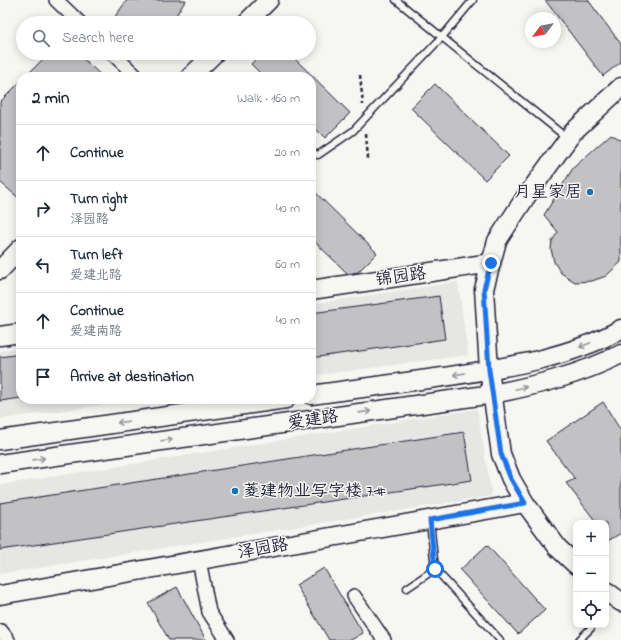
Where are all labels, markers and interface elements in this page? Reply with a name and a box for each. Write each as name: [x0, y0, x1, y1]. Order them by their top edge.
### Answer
north arrow: [525, 12, 561, 48]
search box: [16, 16, 316, 60]
icon: search: [30, 27, 52, 49]
text: Search here: [62, 27, 134, 49]
text: 2 min: [32, 86, 69, 111]
text: Walk · 160 m: [237, 89, 300, 108]
icon: ahead: [32, 142, 54, 164]
text: Continue: [70, 142, 124, 164]
text: 20 m: [275, 143, 300, 162]
place label: 月星家居: [514, 180, 582, 205]
marker: 月星家居: [585, 187, 595, 197]
text: Turn right: [70, 188, 128, 210]
icon: right: [32, 198, 54, 220]
text: 40 m: [276, 199, 300, 218]
text: 泽园路: [70, 210, 109, 229]
text: Turn left: [70, 244, 123, 266]
icon: left: [32, 254, 54, 276]
route end: [482, 254, 500, 272]
text: 60 m: [275, 255, 300, 274]
street label: 锦园路: [374, 261, 428, 293]
text: 爱建北路: [70, 266, 122, 285]
text: Continue: [70, 300, 124, 322]
icon: ahead: [32, 310, 54, 332]
text: 40 m: [276, 311, 300, 330]
text: 爱建南路: [70, 322, 122, 341]
one-way arrow: [580, 342, 592, 349]
icon: arrive: [32, 366, 54, 388]
text: Arrive at destination: [70, 366, 194, 388]
one-way arrow: [453, 370, 466, 378]
one-way arrow: [515, 383, 528, 391]
street label: 爱建路: [286, 404, 340, 436]
one-way arrow: [358, 408, 371, 416]
one-way arrow: [117, 418, 130, 426]
one-way arrow: [160, 436, 173, 444]
one-way arrow: [32, 455, 45, 463]
place label: 菱建物业写字楼 7#: [243, 479, 386, 504]
marker: 菱建物业写字楼 7#: [230, 486, 240, 496]
map controls: [573, 520, 609, 628]
button: +: [573, 520, 609, 556]
street label: 泽园路: [236, 532, 290, 566]
button: −: [573, 556, 609, 592]
route start: [426, 560, 444, 578]
button: locate: [573, 592, 609, 628]

